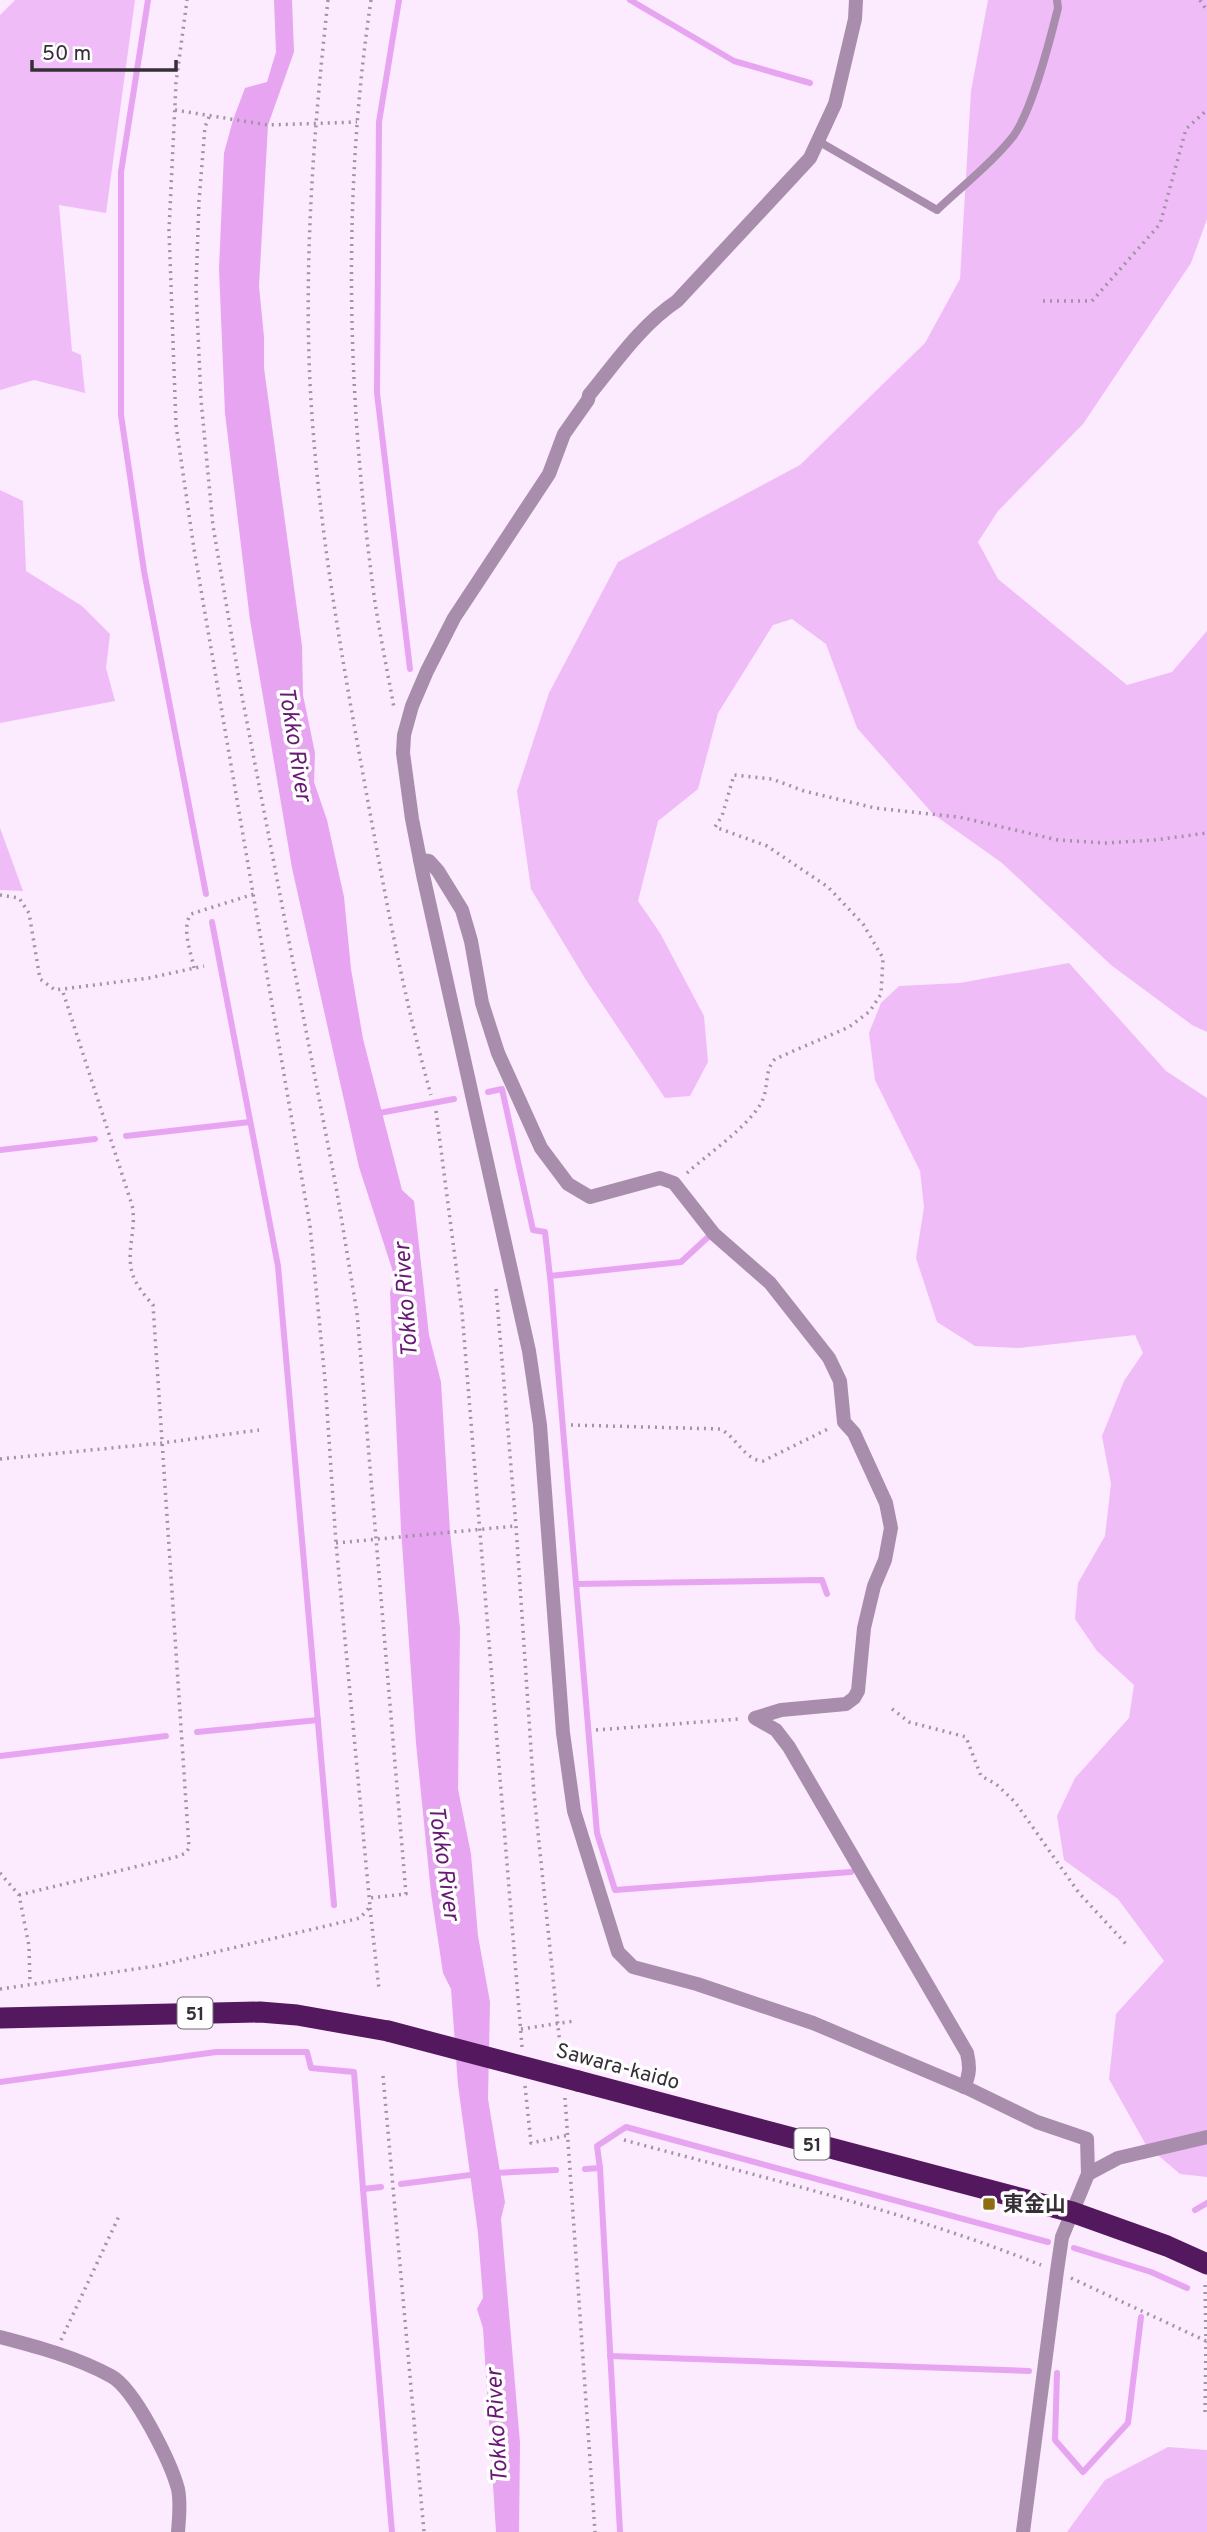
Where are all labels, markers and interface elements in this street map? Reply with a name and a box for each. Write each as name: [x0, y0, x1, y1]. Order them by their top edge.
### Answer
scale bar: [32, 28, 175, 72]
text: 50 m: [42, 41, 91, 68]
water label: Tokko River: [270, 685, 317, 806]
water label: Tokko River: [389, 1239, 426, 1358]
water label: Tokko River: [420, 1804, 465, 1925]
road number: 51: [178, 1997, 212, 2028]
street label: Sawara-kaido: [553, 2038, 683, 2097]
road number: 51: [794, 2128, 830, 2160]
place label: 東金山: [1003, 2192, 1066, 2219]
marker: 東金山: [981, 2196, 997, 2212]
water label: Tokko River: [481, 2365, 516, 2484]

